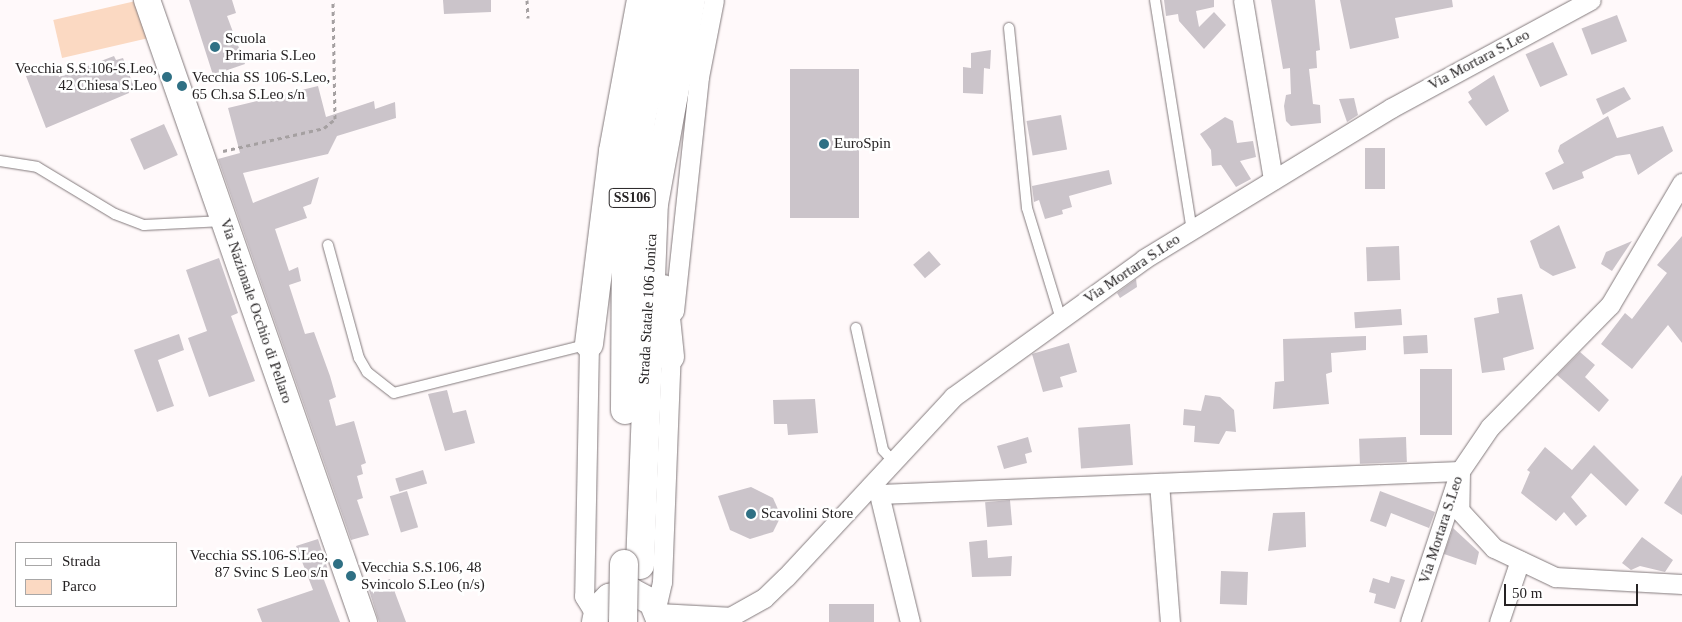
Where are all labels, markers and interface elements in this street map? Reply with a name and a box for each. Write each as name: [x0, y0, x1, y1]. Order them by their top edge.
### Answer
street label: Via Mortara S.Leo: [1425, 26, 1533, 94]
place label: Scuola Primaria S.Leo: [225, 29, 316, 64]
marker: Scuola Primaria S.Leo: [209, 41, 221, 53]
place label: Vecchia S.S.106-S.Leo, 42 Chiesa S.Leo: [15, 59, 157, 94]
place label: Vecchia SS 106-S.Leo, 65 Ch.sa S.Leo s/n: [192, 68, 330, 103]
marker: Vecchia S.S.106-S.Leo, 42 Chiesa S.Leo: [161, 71, 173, 83]
marker: Vecchia SS 106-S.Leo, 65 Ch.sa S.Leo s/n: [176, 80, 188, 92]
place label: EuroSpin: [834, 135, 891, 153]
marker: EuroSpin: [818, 138, 830, 150]
road number: SS106: [608, 187, 656, 210]
street label: Via Nazionale Occhio di Pellaro: [216, 216, 296, 406]
street label: Via Mortara S.Leo: [1081, 230, 1183, 308]
street label: Strada Statale 106 Jonica: [635, 233, 661, 385]
street label: Via Mortara S.Leo: [1415, 474, 1467, 586]
place label: Scavolini Store: [761, 505, 853, 523]
marker: Scavolini Store: [745, 508, 757, 520]
legend: [15, 542, 178, 607]
place label: Vecchia SS.106-S.Leo, 87 Svinc S Leo s/n: [190, 546, 328, 581]
text: Strada: [62, 553, 100, 569]
marker: Vecchia SS.106-S.Leo, 87 Svinc S Leo s/n: [332, 558, 344, 570]
place label: Vecchia S.S.106, 48 Svincolo S.Leo (n/s): [361, 558, 485, 593]
marker: Vecchia S.S.106, 48 Svincolo S.Leo (n/s): [345, 570, 357, 582]
scale bar: [1507, 574, 1641, 606]
text: Parco: [62, 578, 96, 594]
text: 50 m: [1512, 585, 1542, 601]

